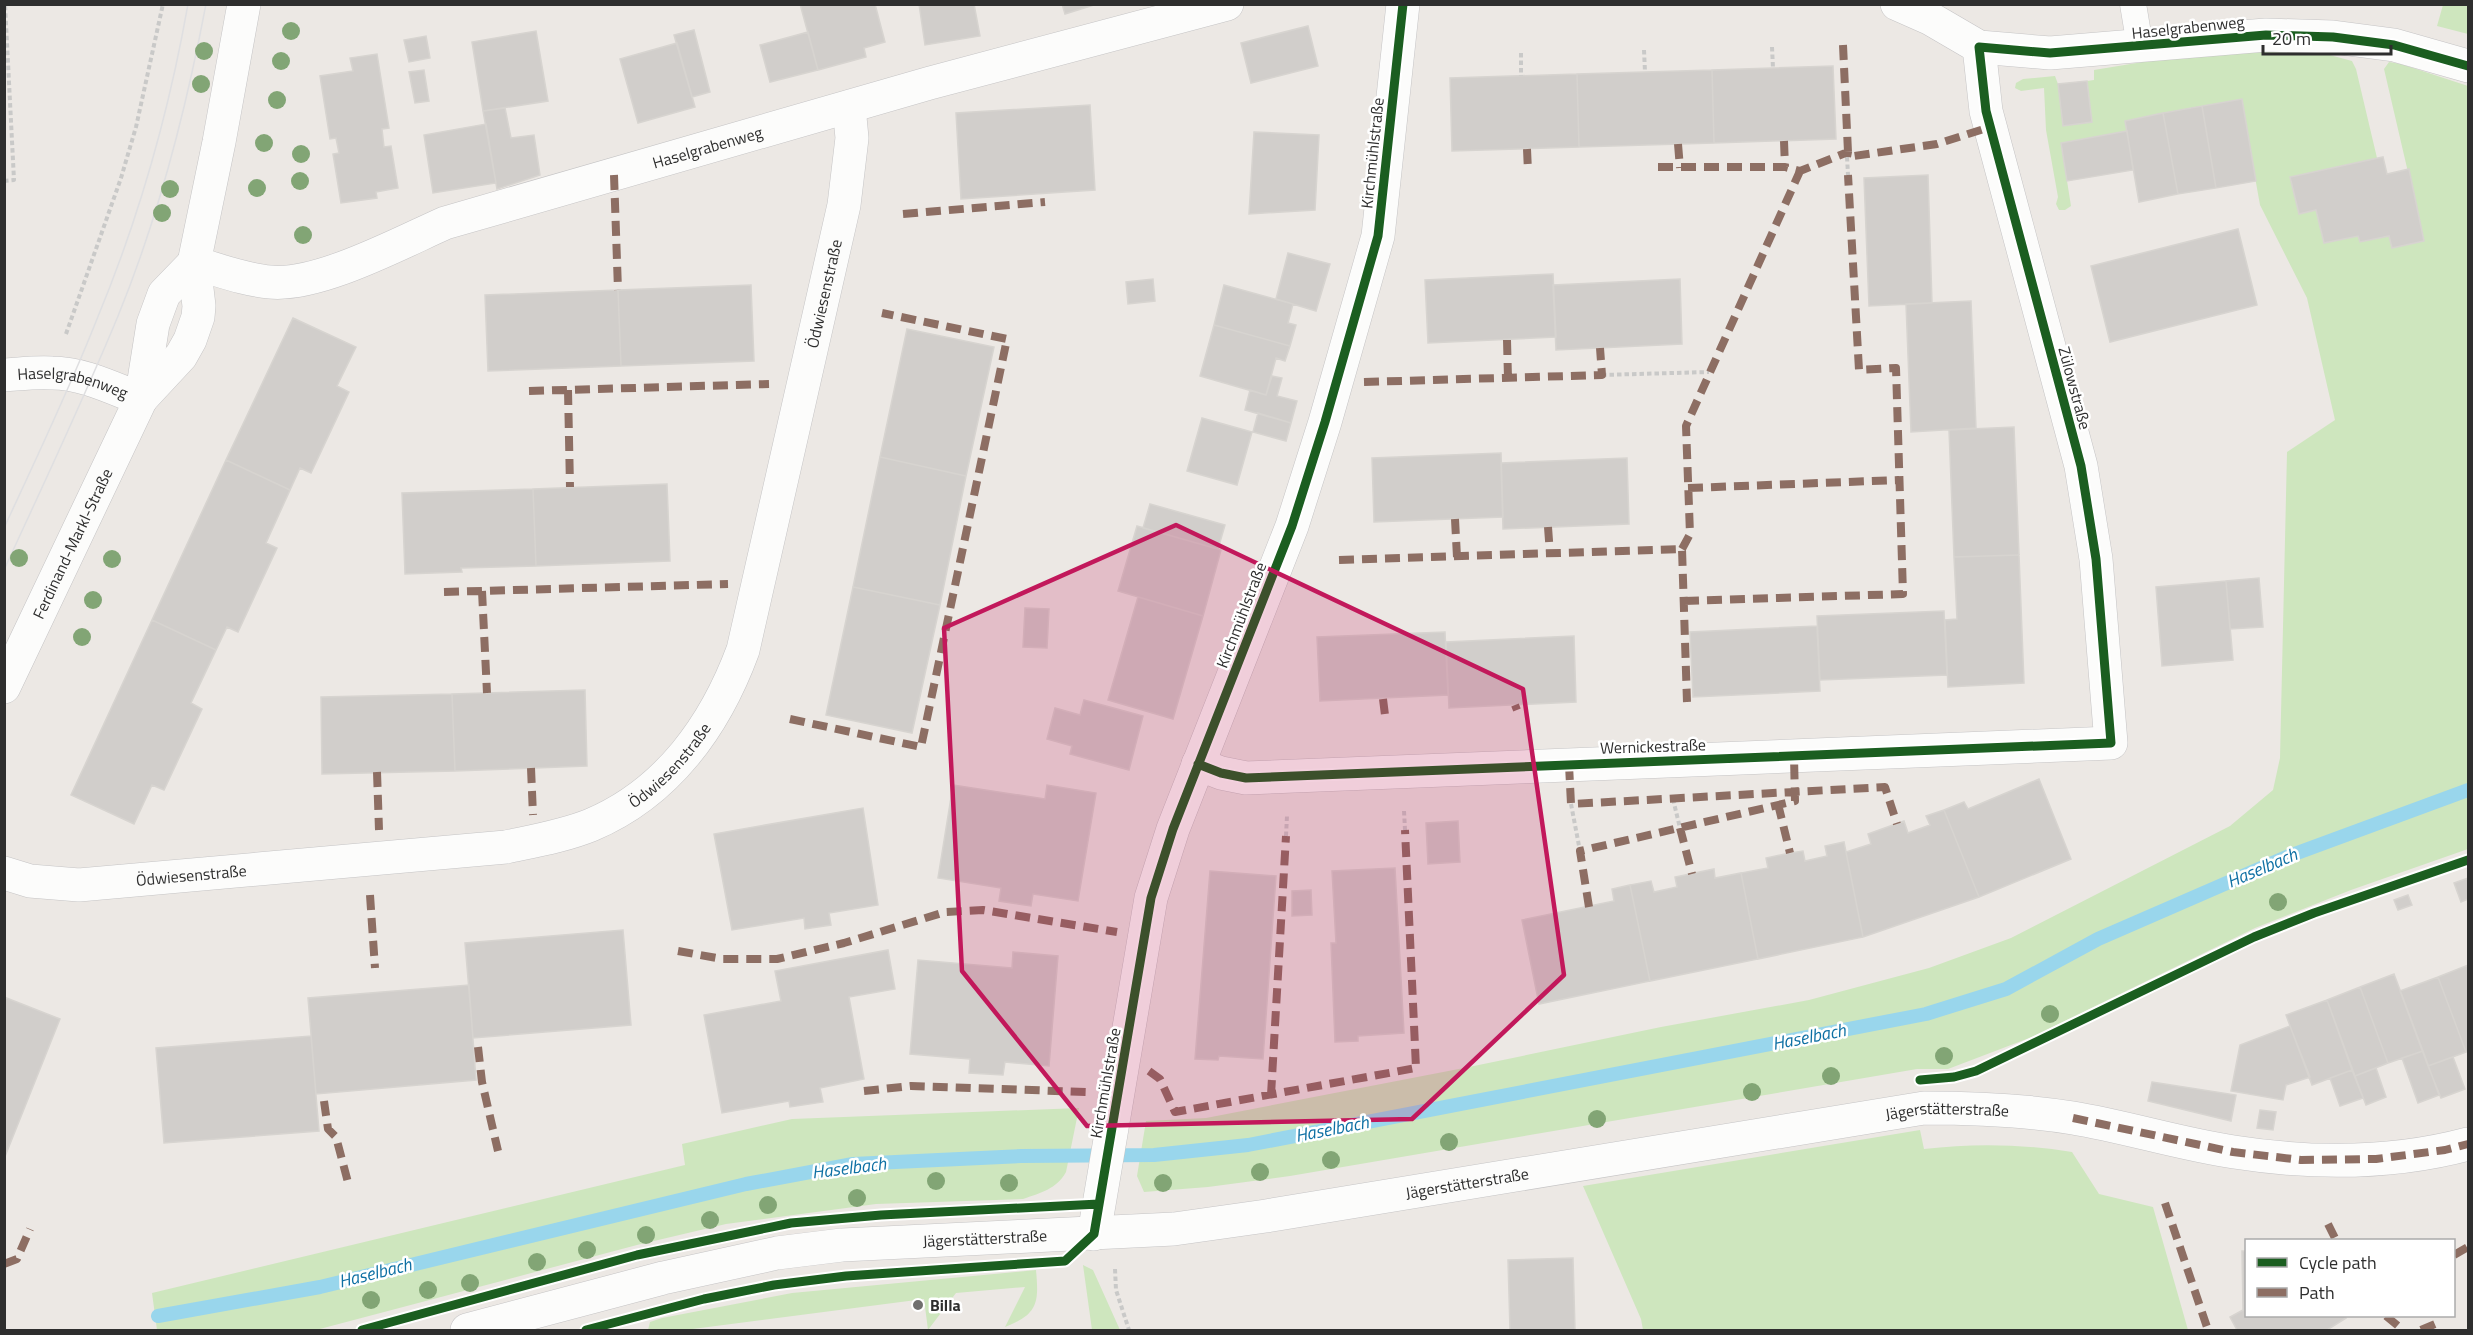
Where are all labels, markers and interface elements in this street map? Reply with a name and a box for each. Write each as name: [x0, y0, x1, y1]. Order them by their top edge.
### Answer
street label: Haselgrabenweg: [2130, 9, 2246, 45]
scale bar: [2263, 18, 2390, 56]
text: 20 m: [2272, 25, 2311, 52]
street label: Kirchmühlstraße: [1354, 96, 1390, 210]
street label: Haselgrabenweg: [650, 120, 765, 174]
street label: Ödwiesenstraße: [800, 237, 848, 350]
street label: Zülowstraße: [2052, 344, 2098, 432]
street label: Haselgrabenweg: [16, 361, 132, 405]
street label: Ferdinand-Markl-Straße: [26, 464, 118, 623]
street label: Kirchmühlstraße: [1210, 559, 1272, 671]
street label: Ödwiesenstraße: [623, 718, 717, 814]
street label: Wernickestraße: [1600, 732, 1706, 760]
water label: Haselbach: [2222, 840, 2302, 894]
street label: Ödwiesenstraße: [135, 858, 247, 892]
water label: Haselbach: [1770, 1016, 1849, 1057]
street label: Kirchmühlstraße: [1083, 1026, 1127, 1140]
street label: Jägerstätterstraße: [1883, 1096, 2010, 1126]
water label: Haselbach: [1293, 1108, 1372, 1149]
water label: Haselbach: [810, 1149, 888, 1185]
street label: Jägerstätterstraße: [1404, 1161, 1530, 1205]
street label: Jägerstätterstraße: [922, 1223, 1048, 1253]
legend: [2245, 1239, 2455, 1317]
text: Cycle path: [2299, 1249, 2377, 1276]
water label: Haselbach: [336, 1250, 415, 1295]
text: Path: [2299, 1279, 2335, 1306]
place label: Billa: [930, 1293, 961, 1317]
marker: Billa: [911, 1298, 925, 1312]

